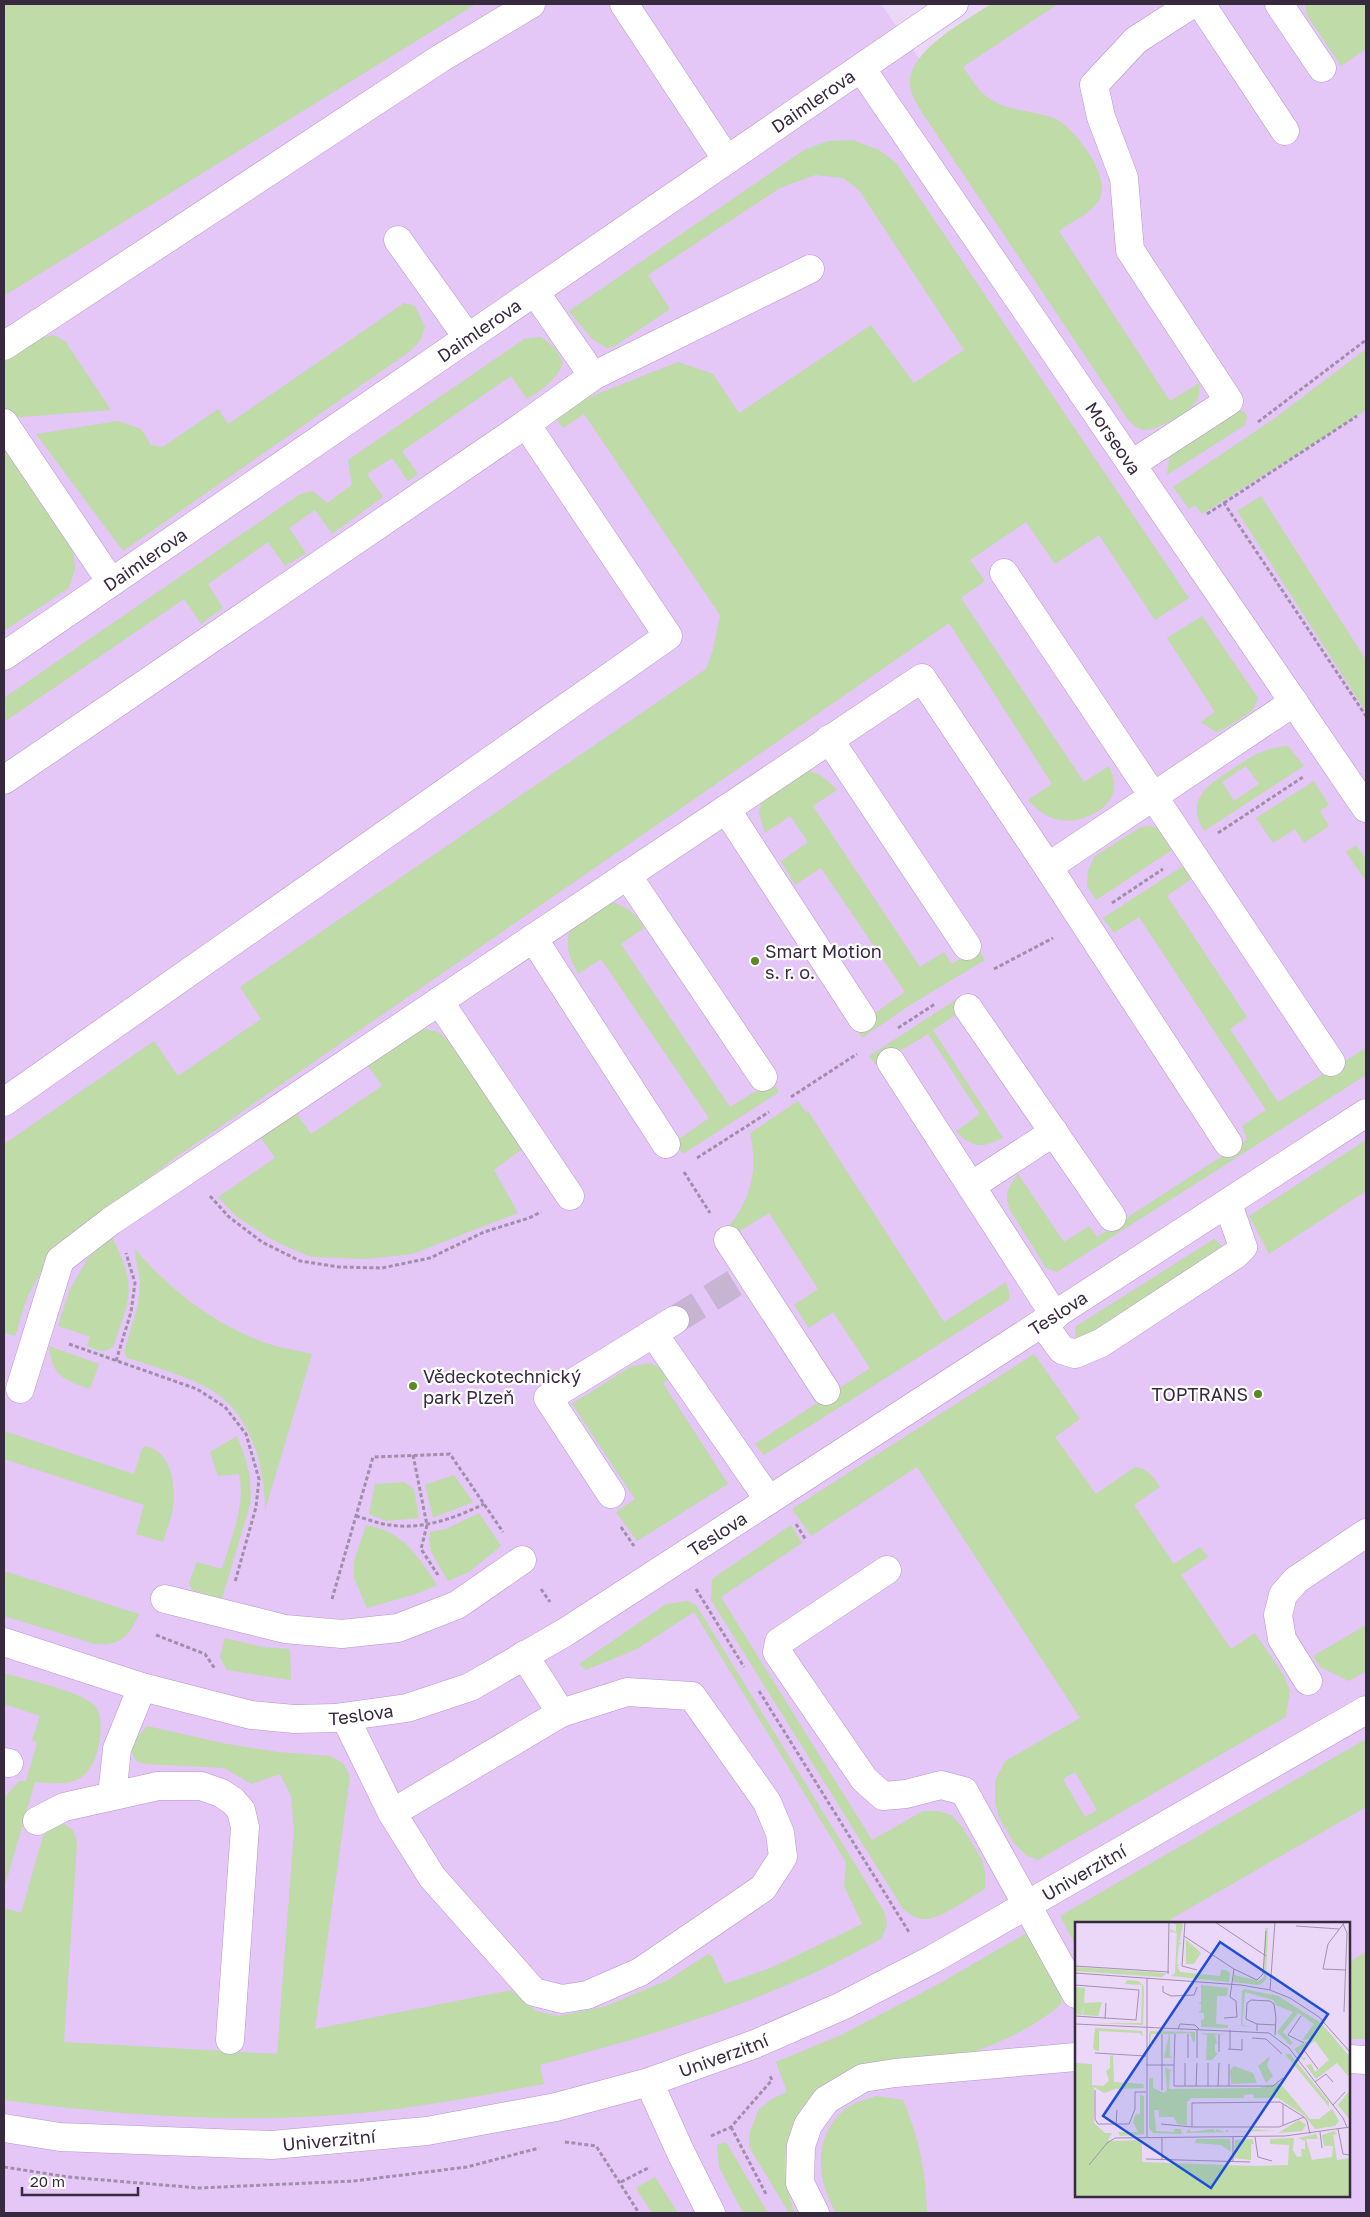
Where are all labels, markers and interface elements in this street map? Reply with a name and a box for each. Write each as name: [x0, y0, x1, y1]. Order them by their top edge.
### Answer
street label: Daimlerova: [767, 64, 859, 137]
street label: Daimlerova: [433, 294, 525, 366]
street label: Morseova: [1081, 397, 1146, 479]
street label: Daimlerova: [99, 523, 191, 596]
place label: Smart Motion s. r. o.: [765, 940, 882, 983]
marker: Smart Motion s. r. o.: [749, 955, 761, 967]
street label: Teslova: [1024, 1286, 1091, 1340]
place label: Vědeckotechnický park Plzeň: [423, 1365, 581, 1408]
marker: Vědeckotechnický park Plzeň: [407, 1380, 419, 1392]
place label: TOPTRANS: [1152, 1383, 1248, 1405]
marker: TOPTRANS: [1252, 1388, 1264, 1400]
street label: Teslova: [684, 1507, 751, 1561]
street label: Teslova: [328, 1699, 395, 1729]
street label: Univerzitní: [1038, 1839, 1131, 1905]
inset map: [1075, 1922, 1350, 2197]
street label: Univerzitní: [676, 2028, 773, 2081]
street label: Univerzitní: [281, 2125, 378, 2155]
scale bar: [22, 2164, 139, 2196]
text: 20 m: [30, 2172, 65, 2190]

